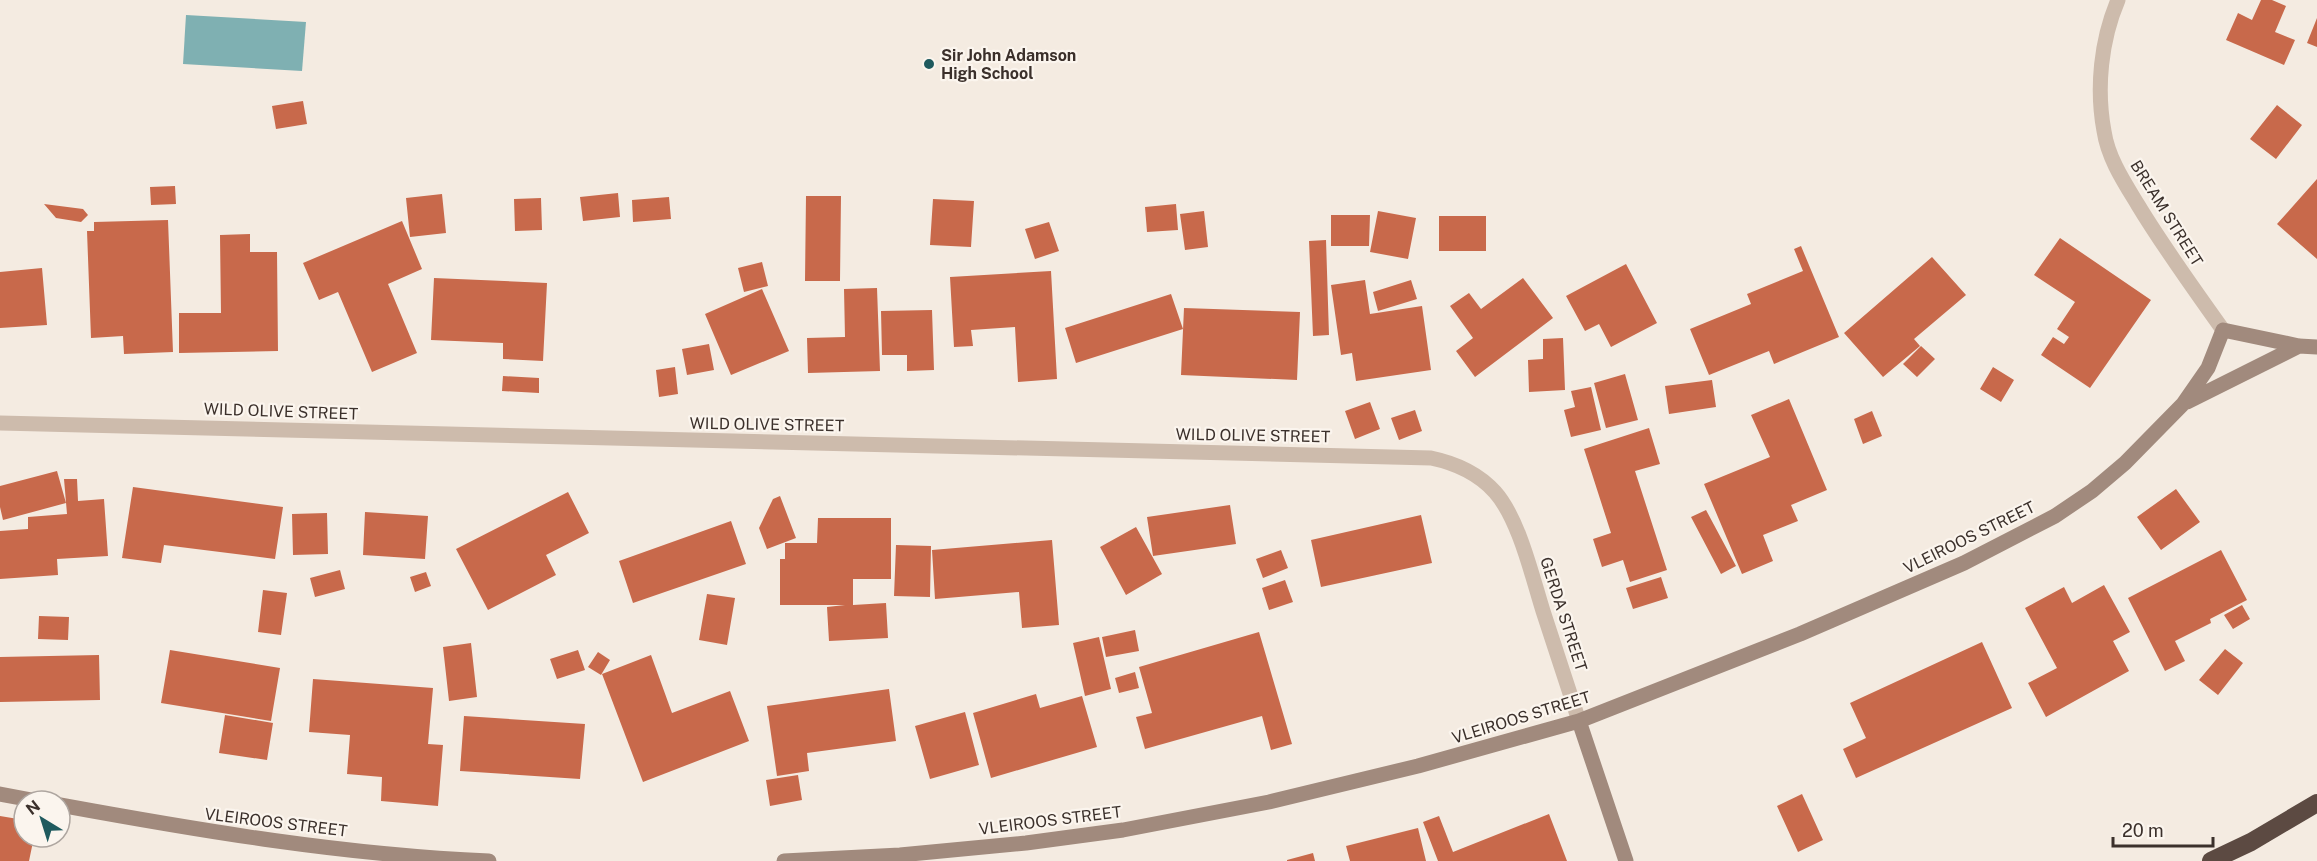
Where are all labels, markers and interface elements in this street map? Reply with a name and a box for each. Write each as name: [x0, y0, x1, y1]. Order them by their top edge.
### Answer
place label: Sir John Adamson High School: [941, 46, 1076, 83]
marker: Sir John Adamson High School: [922, 57, 936, 71]
street label: BREAM STREET: [2126, 157, 2207, 270]
street label: WILD OLIVE STREET: [203, 399, 359, 424]
street label: WILD OLIVE STREET: [690, 414, 845, 435]
street label: WILD OLIVE STREET: [1176, 425, 1331, 446]
street label: VLEIROOS STREET: [1900, 497, 2038, 577]
street label: GERDA STREET: [1536, 555, 1591, 674]
street label: VLEIROOS STREET: [1450, 687, 1593, 748]
north arrow: [12, 789, 72, 849]
text: N: [22, 796, 44, 819]
street label: VLEIROOS STREET: [978, 802, 1123, 839]
street label: VLEIROOS STREET: [203, 804, 349, 841]
scale bar: [2113, 810, 2214, 848]
text: 20 m: [2122, 820, 2164, 841]

